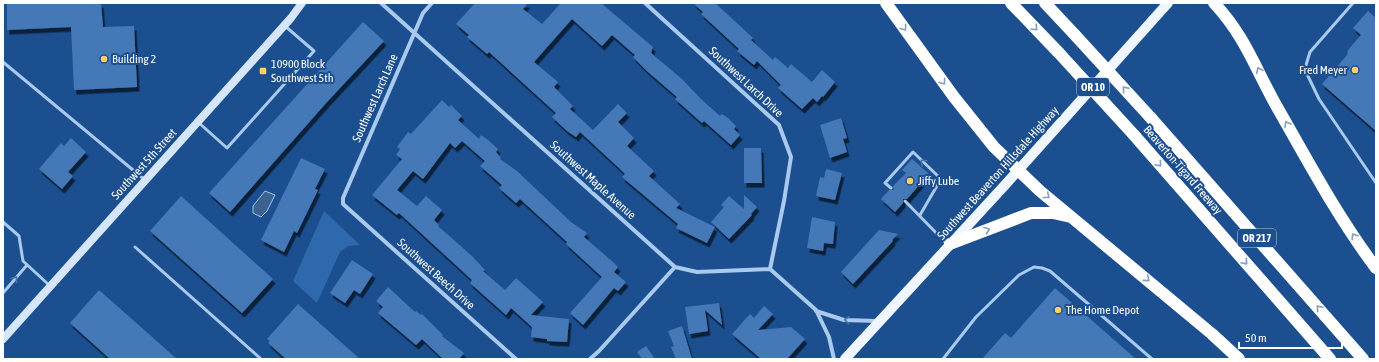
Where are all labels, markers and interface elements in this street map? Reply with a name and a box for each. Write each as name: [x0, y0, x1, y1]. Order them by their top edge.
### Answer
one-way arrow: [1030, 23, 1038, 31]
one-way arrow: [899, 24, 906, 31]
street label: Southwest Larch Drive: [706, 44, 786, 120]
place label: Building 2: [112, 52, 156, 66]
street label: Southwest Larch Lane: [349, 52, 401, 144]
marker: Building 2: [99, 54, 109, 64]
place label: 10900 Block Southwest 5th: [271, 57, 334, 85]
place label: Fred Meyer: [1299, 63, 1347, 77]
marker: Fred Meyer: [1350, 65, 1360, 75]
marker: 10900 Block Southwest 5th: [258, 66, 268, 76]
one-way arrow: [1256, 67, 1264, 75]
one-way arrow: [938, 78, 945, 85]
road number: OR 10: [1077, 78, 1109, 96]
one-way arrow: [1123, 86, 1130, 93]
street label: Southwest Beaverton Hillsdale Highway: [934, 103, 1062, 243]
one-way arrow: [1285, 121, 1292, 128]
street label: Beaverton-Tigard Freeway: [1141, 123, 1225, 217]
street label: Southwest 5th Street: [109, 125, 180, 202]
street label: Southwest Maple Avenue: [547, 138, 639, 222]
one-way arrow: [920, 159, 928, 166]
one-way arrow: [1155, 159, 1162, 167]
place label: Jiffy Lube: [918, 174, 959, 188]
marker: Jiffy Lube: [905, 176, 915, 186]
one-way arrow: [1043, 192, 1050, 199]
one-way arrow: [983, 226, 990, 234]
road number: OR 217: [1238, 229, 1276, 247]
one-way arrow: [1352, 233, 1359, 240]
street label: Southwest Beech Drive: [394, 236, 478, 312]
one-way arrow: [1240, 257, 1248, 265]
one-way arrow: [1142, 275, 1150, 282]
one-way arrow: [10, 276, 18, 284]
place label: The Home Depot: [1066, 303, 1140, 317]
marker: The Home Depot: [1053, 305, 1063, 315]
one-way arrow: [1317, 306, 1324, 313]
one-way arrow: [844, 316, 850, 325]
scale bar: [1239, 324, 1342, 350]
text: 50 m: [1245, 331, 1267, 345]

